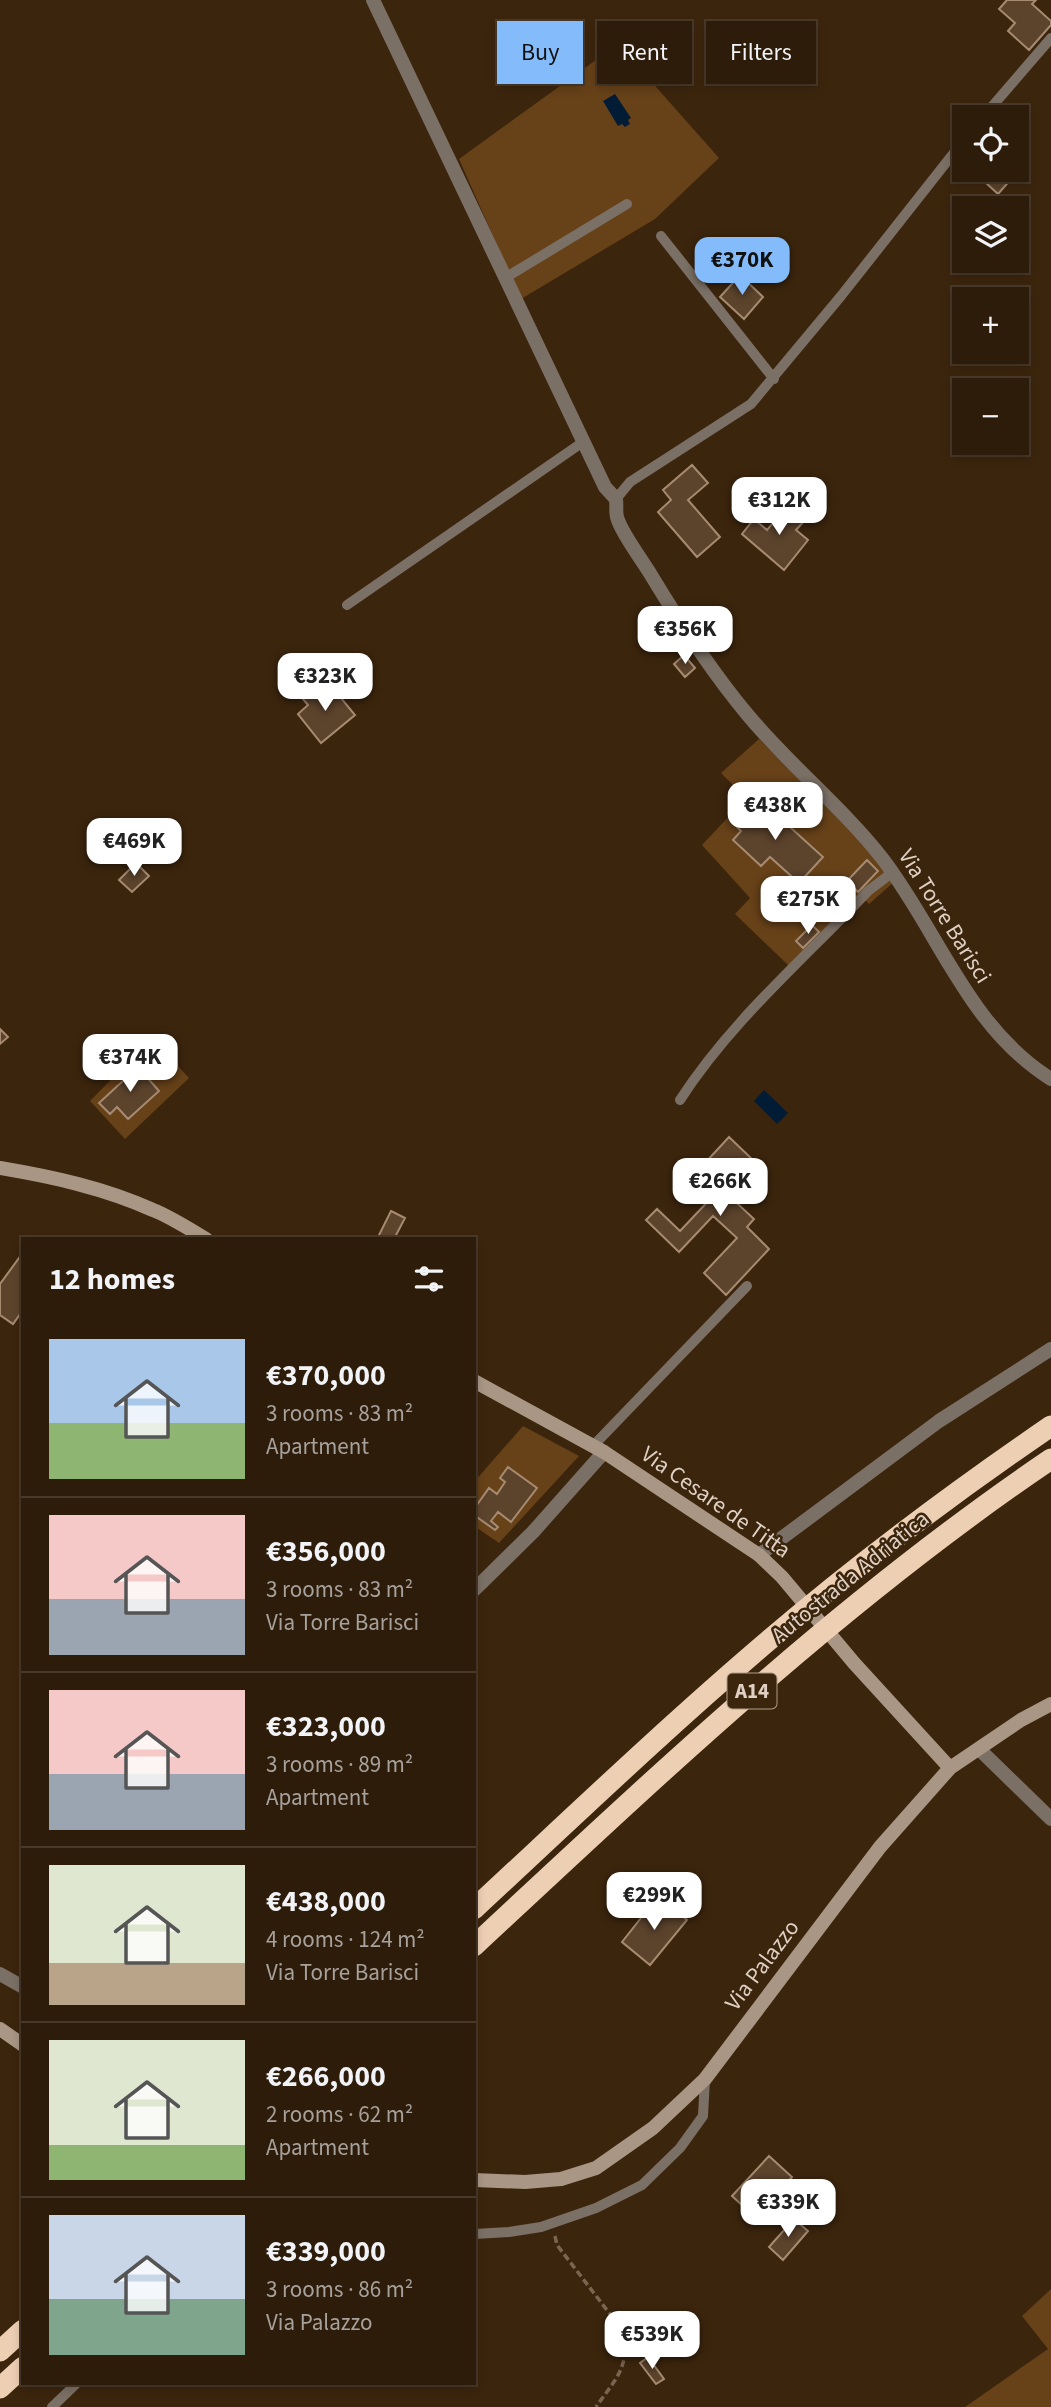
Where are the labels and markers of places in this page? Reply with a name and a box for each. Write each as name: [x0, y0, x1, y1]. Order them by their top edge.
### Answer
pin: €370K: [693, 238, 791, 297]
pin: €312K: [730, 477, 828, 537]
pin: €356K: [636, 606, 734, 666]
pin: €323K: [276, 654, 374, 713]
pin: €438K: [726, 782, 824, 842]
pin: €469K: [85, 818, 183, 878]
pin: €275K: [759, 876, 857, 936]
pin: €374K: [81, 1034, 179, 1094]
pin: €266K: [671, 1158, 769, 1218]
pin: €299K: [605, 1872, 703, 1932]
pin: €339K: [739, 2180, 837, 2239]
pin: €539K: [603, 2312, 701, 2371]

